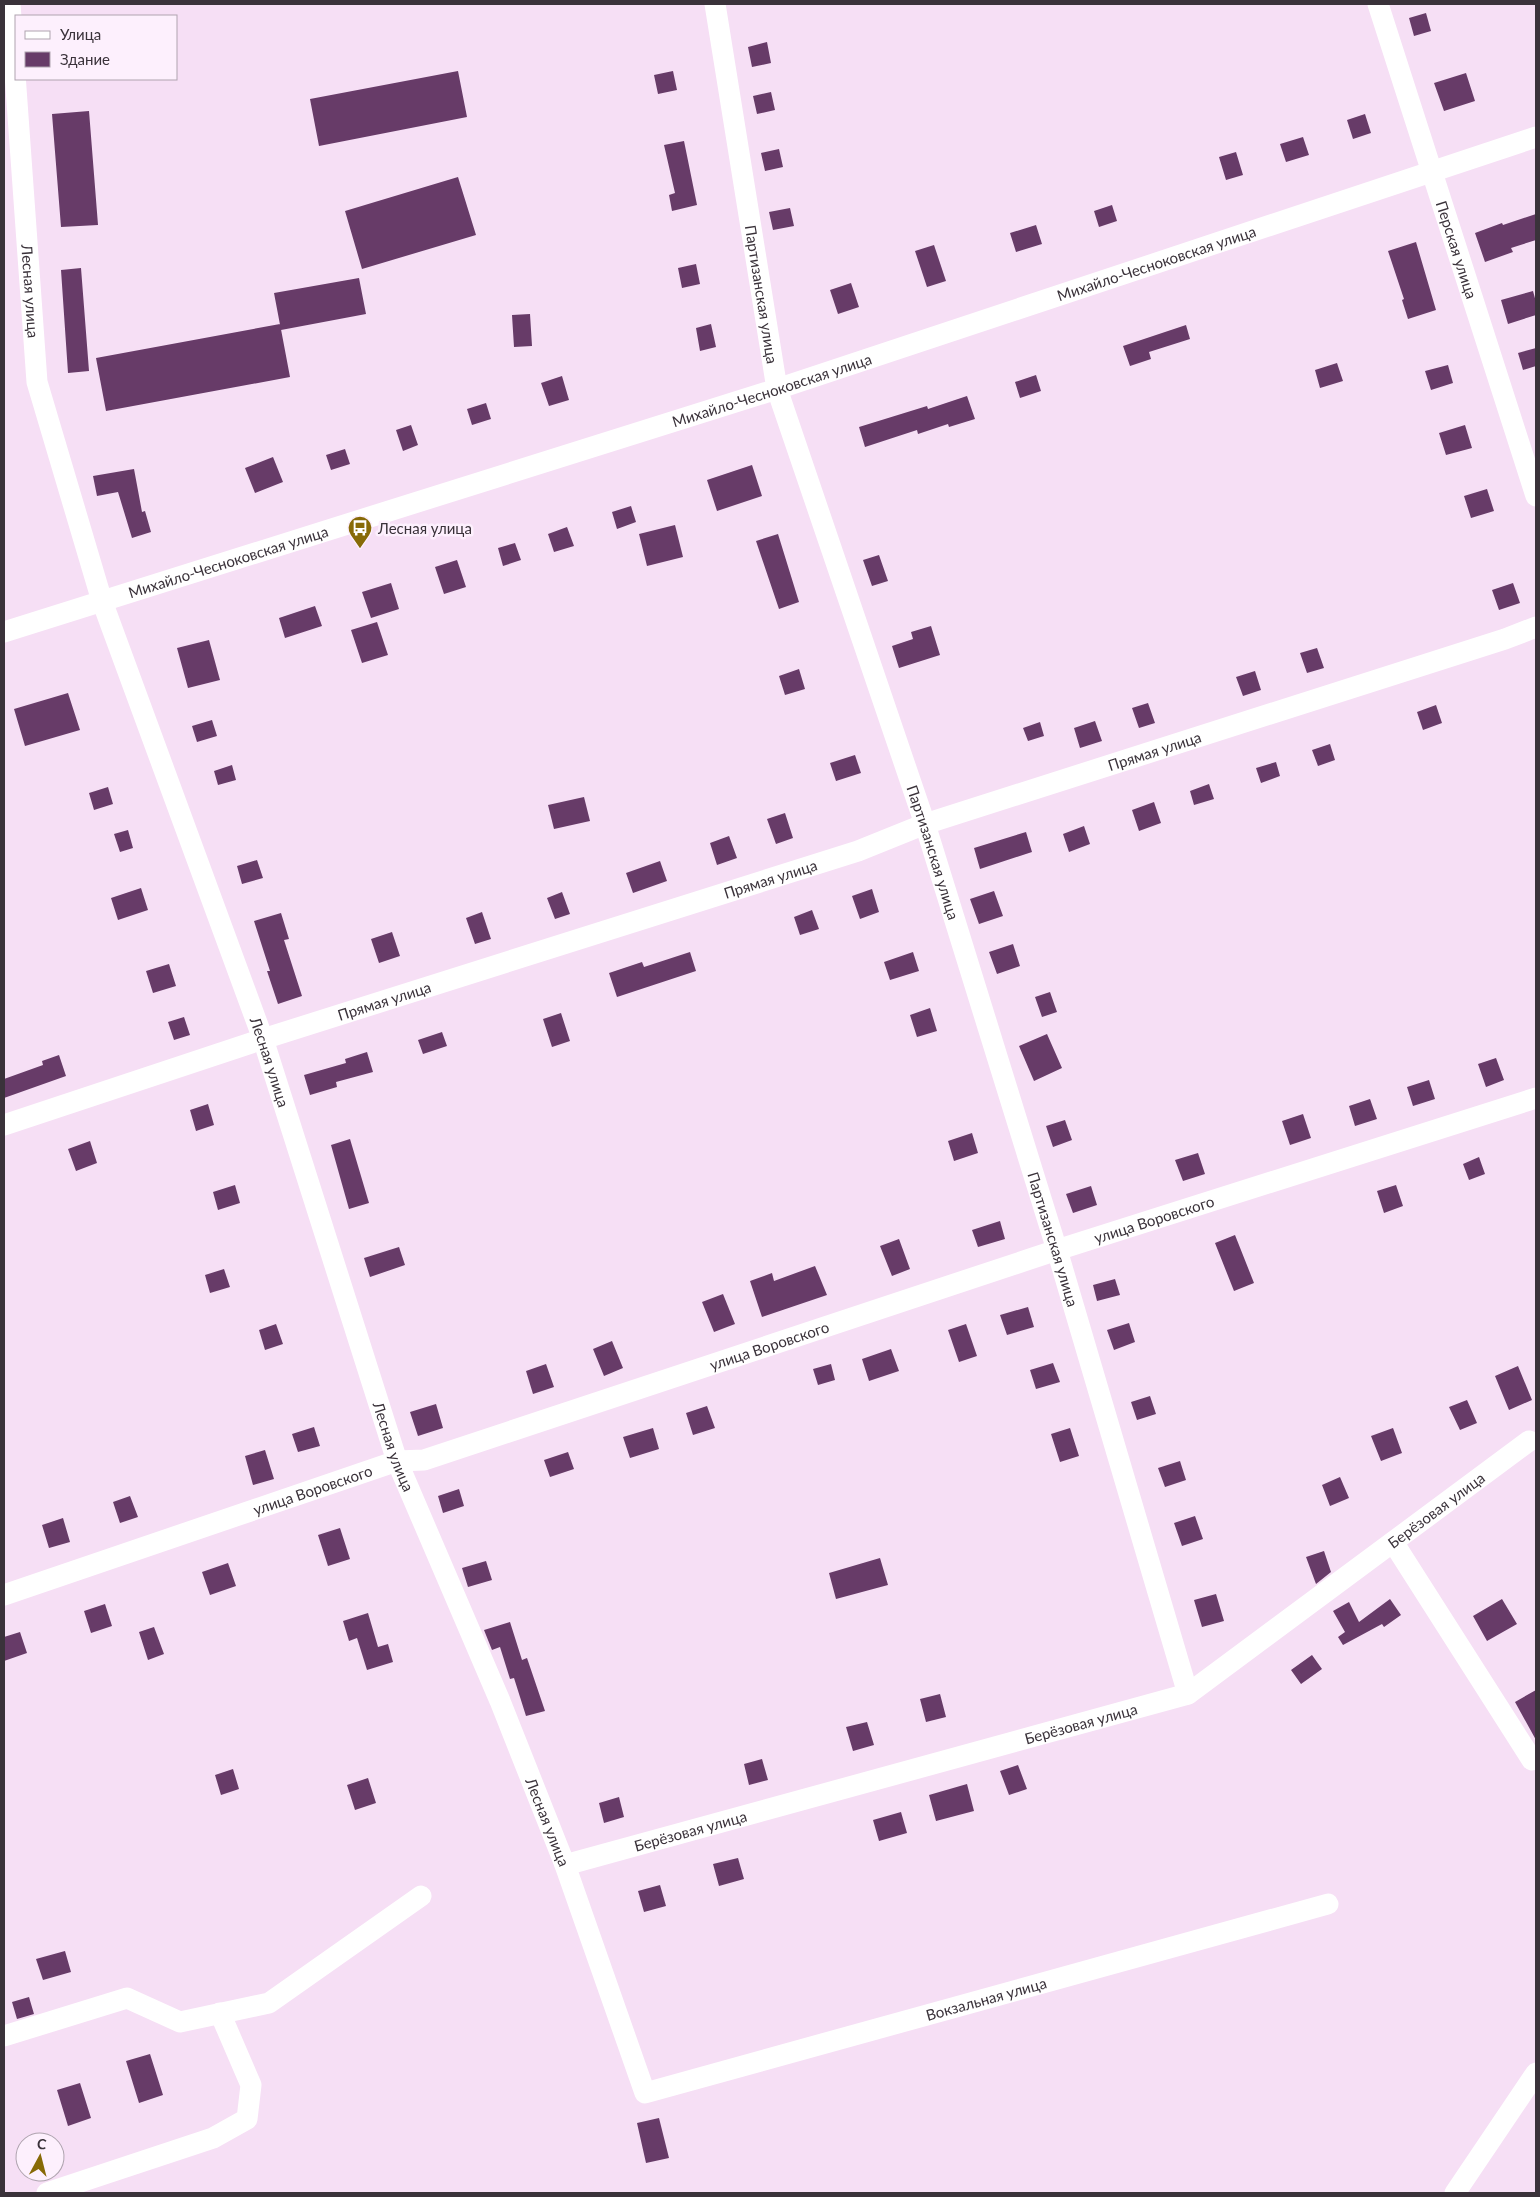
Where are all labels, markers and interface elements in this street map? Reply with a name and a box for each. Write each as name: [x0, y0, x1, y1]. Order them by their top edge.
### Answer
legend: [15, 15, 178, 80]
text: Улица: [60, 25, 101, 43]
text: Здание: [60, 50, 110, 68]
street label: Перская улица: [1433, 198, 1481, 301]
street label: Михайло-Чесноковская улица: [1055, 222, 1258, 304]
street label: Партизанская улица: [742, 224, 782, 365]
street label: Лесная улица: [18, 243, 43, 339]
street label: Михайло-Чесноковская улица: [670, 349, 874, 430]
bus stop icon: Лесная улица: [347, 515, 373, 549]
place label: Лесная улица: [377, 519, 472, 537]
street label: Михайло-Чесноковская улица: [126, 522, 330, 601]
street label: Прямая улица: [1106, 727, 1203, 774]
street label: Партизанская улица: [903, 783, 963, 922]
street label: Прямая улица: [721, 855, 819, 902]
street label: Прямая улица: [335, 978, 433, 1024]
street label: Лесная улица: [246, 1013, 293, 1109]
street label: Партизанская улица: [1024, 1170, 1082, 1309]
street label: улица Воровского: [1092, 1192, 1216, 1247]
street label: улица Воровского: [707, 1317, 831, 1374]
street label: Лесная улица: [369, 1398, 418, 1494]
street label: улица Воровского: [251, 1461, 375, 1518]
street label: Берёзовая улица: [1384, 1468, 1488, 1552]
street label: Берёзовая улица: [1023, 1699, 1139, 1747]
street label: Лесная улица: [522, 1774, 574, 1869]
street label: Берёзовая улица: [632, 1807, 749, 1855]
street label: Вокзальная улица: [924, 1973, 1048, 2024]
north arrow: [15, 2132, 65, 2182]
text: С: [36, 2135, 48, 2153]

